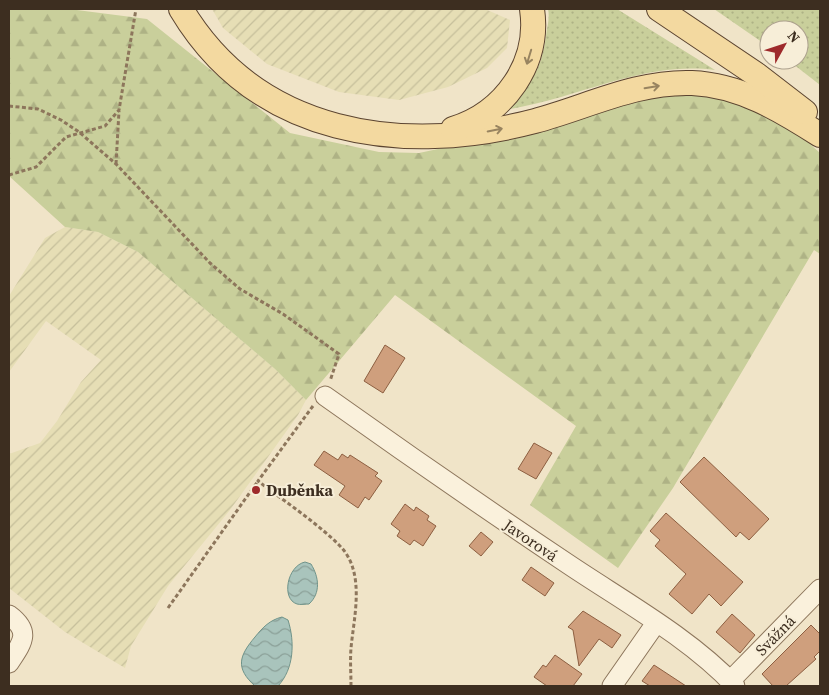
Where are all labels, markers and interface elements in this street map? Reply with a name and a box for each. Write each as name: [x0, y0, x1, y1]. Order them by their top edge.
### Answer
north arrow: [759, 20, 809, 70]
text: N: [783, 26, 805, 47]
one-way arrow: [523, 49, 533, 65]
one-way arrow: [643, 81, 659, 91]
one-way arrow: [487, 124, 503, 134]
place label: Duběnka: [266, 479, 334, 501]
marker: Duběnka: [250, 484, 262, 496]
street label: Javorová: [499, 513, 563, 567]
street label: Svážná: [750, 609, 801, 660]

